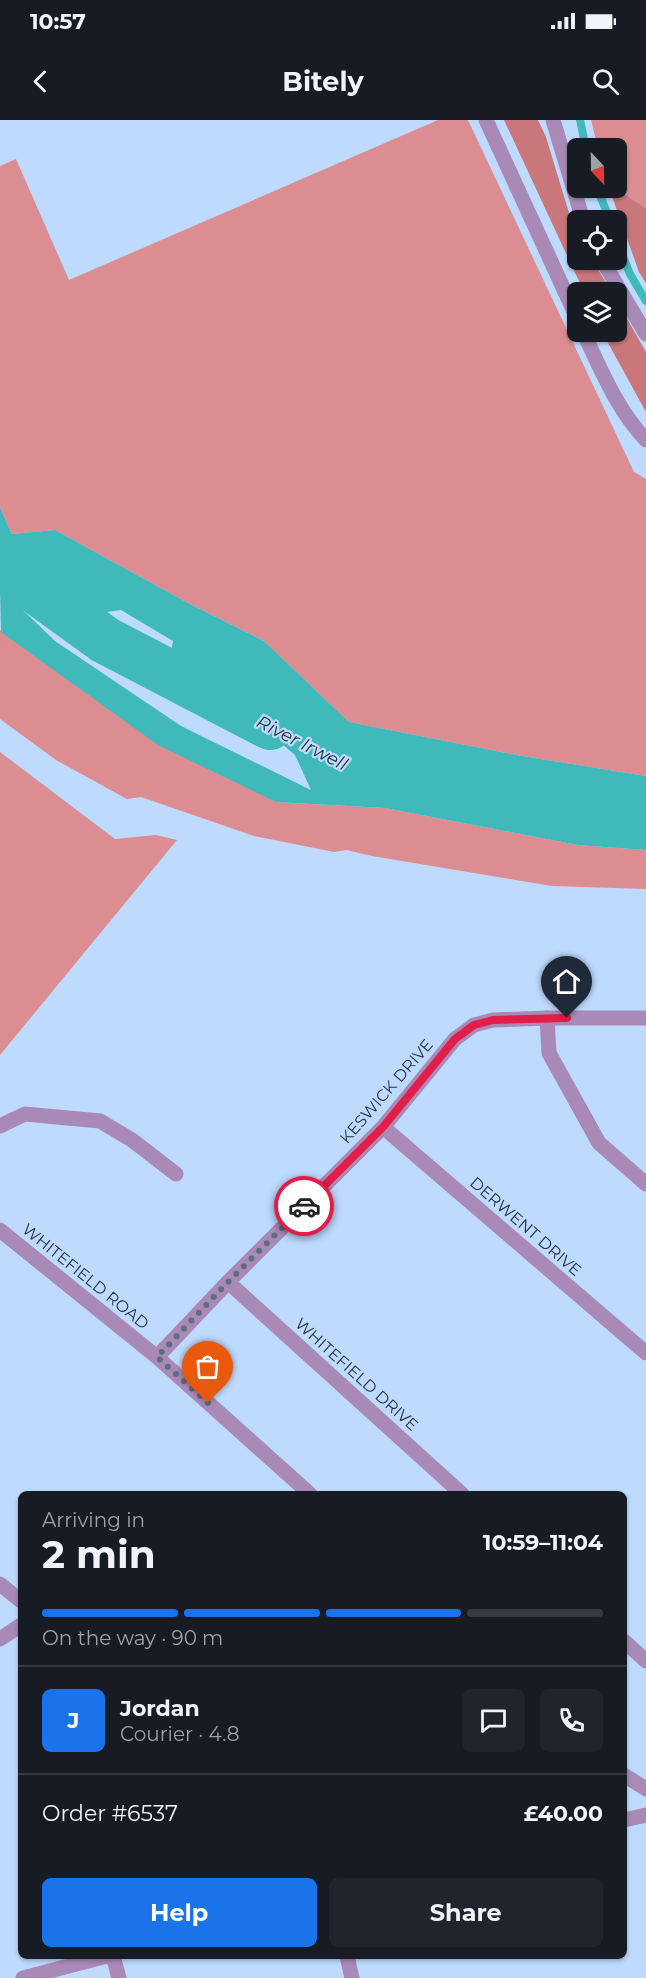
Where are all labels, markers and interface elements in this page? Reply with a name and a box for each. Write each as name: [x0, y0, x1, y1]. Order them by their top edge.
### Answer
text: 10:57: [30, 8, 86, 35]
icon: back: [24, 65, 57, 98]
text: Bitely: [282, 65, 364, 98]
icon: search: [589, 65, 622, 98]
north arrow: [567, 138, 627, 198]
map controls: [567, 138, 627, 342]
button: locate: [567, 210, 627, 270]
button: layers: [567, 282, 627, 342]
water label: River Irwell: [253, 711, 351, 775]
pin: [541, 956, 592, 1018]
icon: home: [550, 965, 583, 998]
street label: KESWICK DRIVE: [336, 1035, 437, 1147]
street label: DERWENT DRIVE: [466, 1173, 585, 1280]
courier: [274, 1176, 334, 1236]
icon: car: [288, 1190, 321, 1223]
street label: WHITEFIELD ROAD: [19, 1220, 153, 1333]
street label: WHITEFIELD DRIVE: [291, 1314, 422, 1435]
pin: [182, 1341, 233, 1403]
icon: bag: [191, 1350, 224, 1383]
text: Arriving in: [42, 1508, 145, 1532]
text: 10:59–11:04: [483, 1529, 603, 1556]
text: 2 min: [42, 1530, 156, 1578]
text: On the way · 90 m: [42, 1626, 223, 1650]
button: chat: [462, 1689, 525, 1752]
button: phone: [540, 1689, 603, 1752]
text: Jordan: [120, 1695, 200, 1722]
text: J: [68, 1707, 79, 1734]
text: Courier · 4.8: [120, 1722, 239, 1746]
text: Order #6537: [42, 1800, 178, 1827]
text: £40.00: [524, 1800, 603, 1827]
button: Help: [42, 1878, 317, 1947]
button: Share: [329, 1878, 603, 1947]

